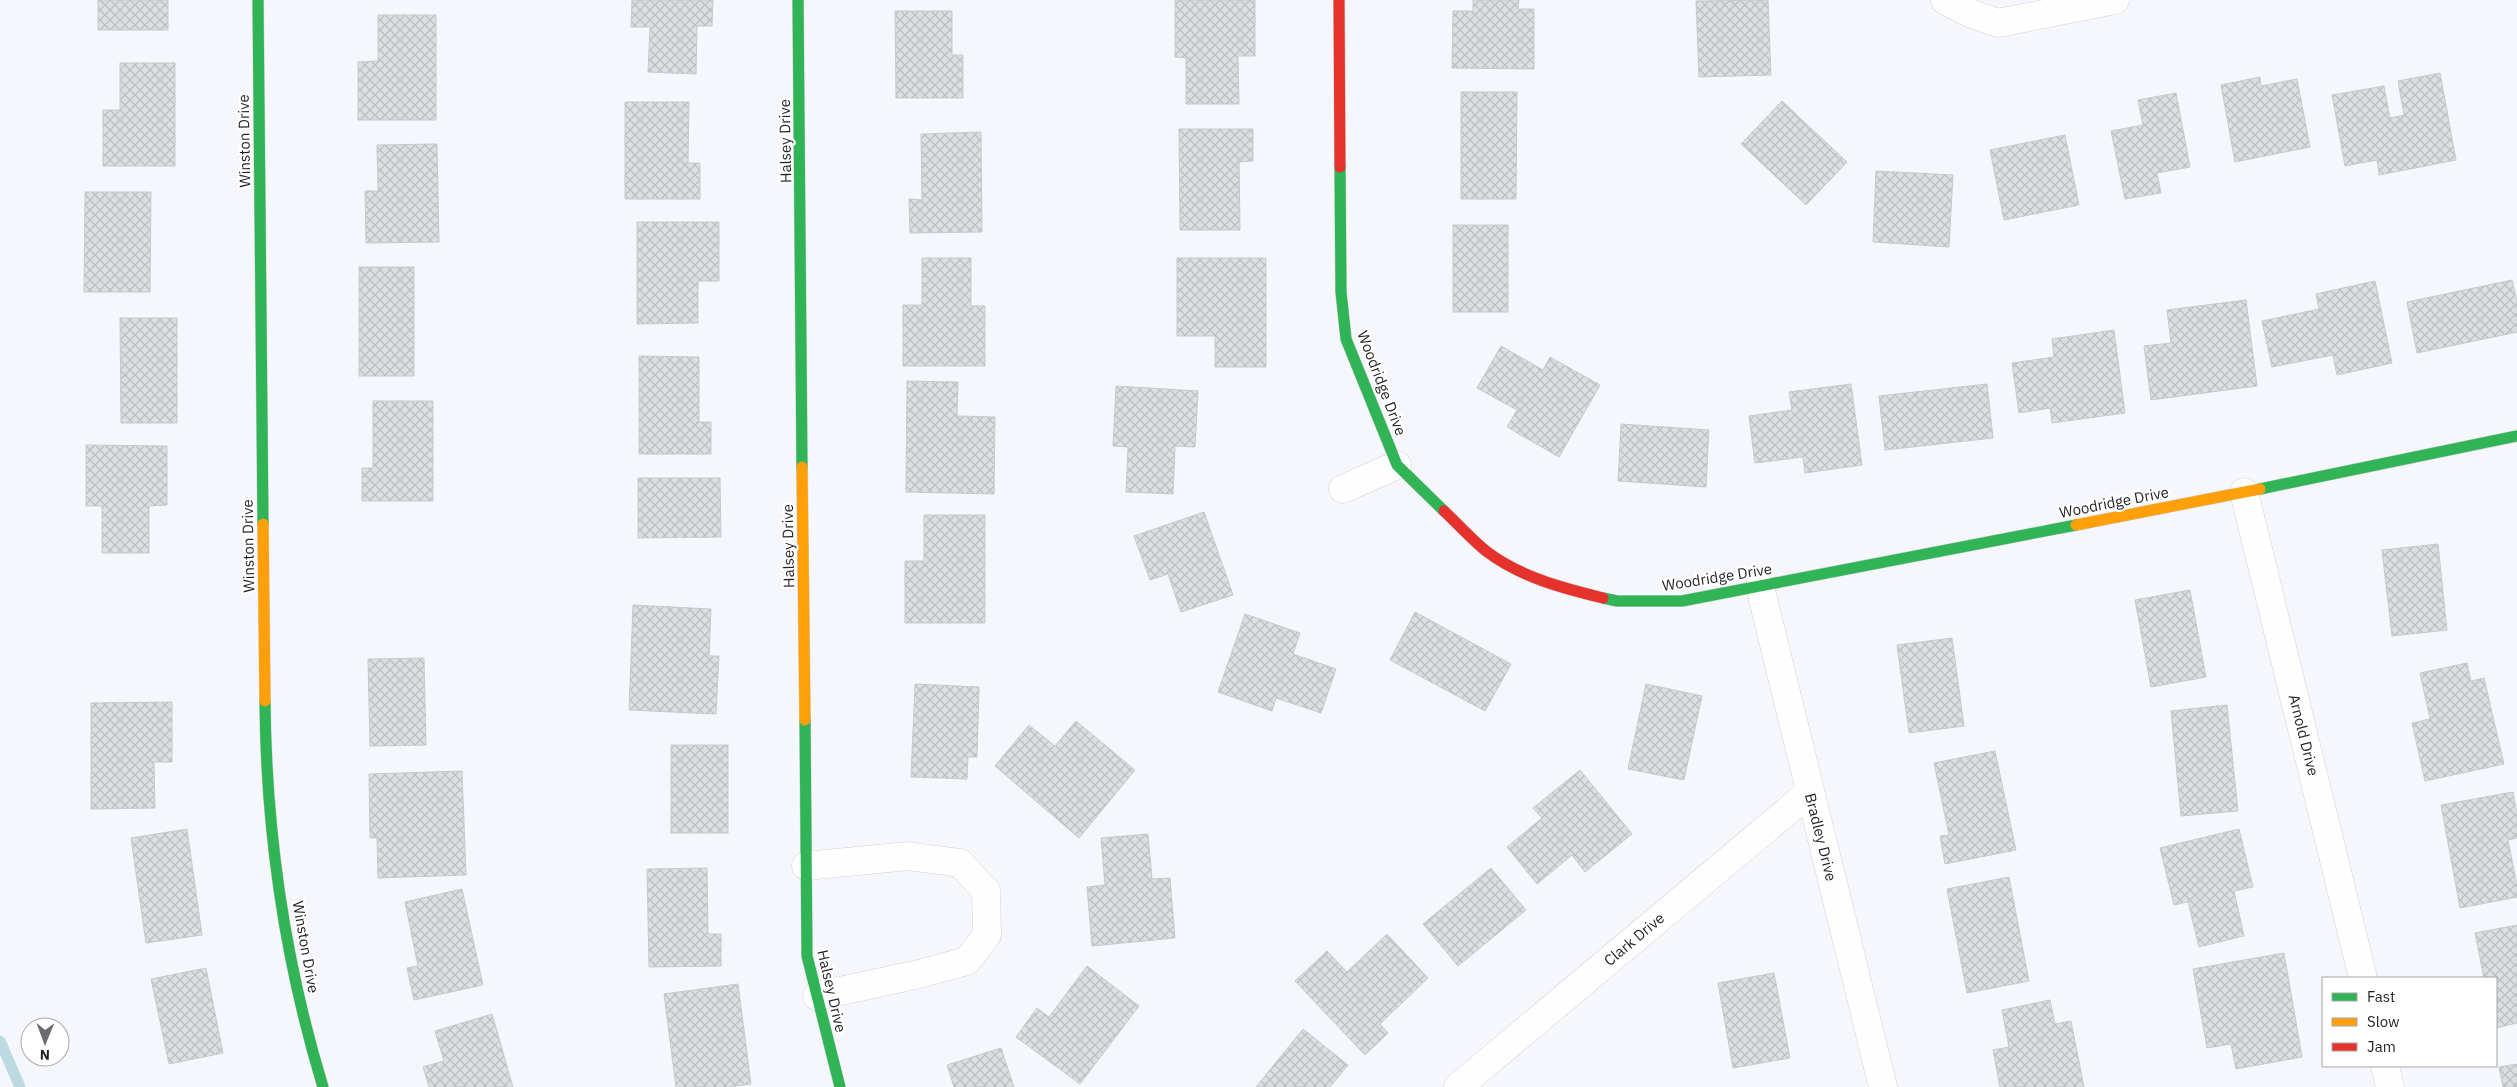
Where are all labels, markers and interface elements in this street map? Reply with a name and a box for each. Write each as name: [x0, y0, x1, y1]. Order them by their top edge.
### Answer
street label: Winston Drive: [234, 94, 254, 188]
street label: Halsey Drive: [775, 99, 795, 183]
street label: Woodridge Drive: [1353, 328, 1411, 438]
street label: Woodridge Drive: [2058, 482, 2170, 522]
street label: Winston Drive: [238, 499, 258, 593]
street label: Halsey Drive: [778, 504, 798, 588]
street label: Woodridge Drive: [1661, 559, 1773, 595]
street label: Arnold Drive: [2285, 692, 2323, 778]
street label: Bradley Drive: [1801, 791, 1841, 883]
street label: Winston Drive: [289, 899, 323, 995]
street label: Clark Drive: [1600, 908, 1668, 970]
street label: Halsey Drive: [813, 948, 851, 1034]
legend: [2322, 977, 2497, 1067]
text: Fast: [2367, 987, 2395, 1006]
text: Slow: [2367, 1012, 2400, 1031]
north arrow: [20, 1017, 70, 1067]
text: Jam: [2367, 1037, 2396, 1056]
text: N: [40, 1046, 50, 1064]

